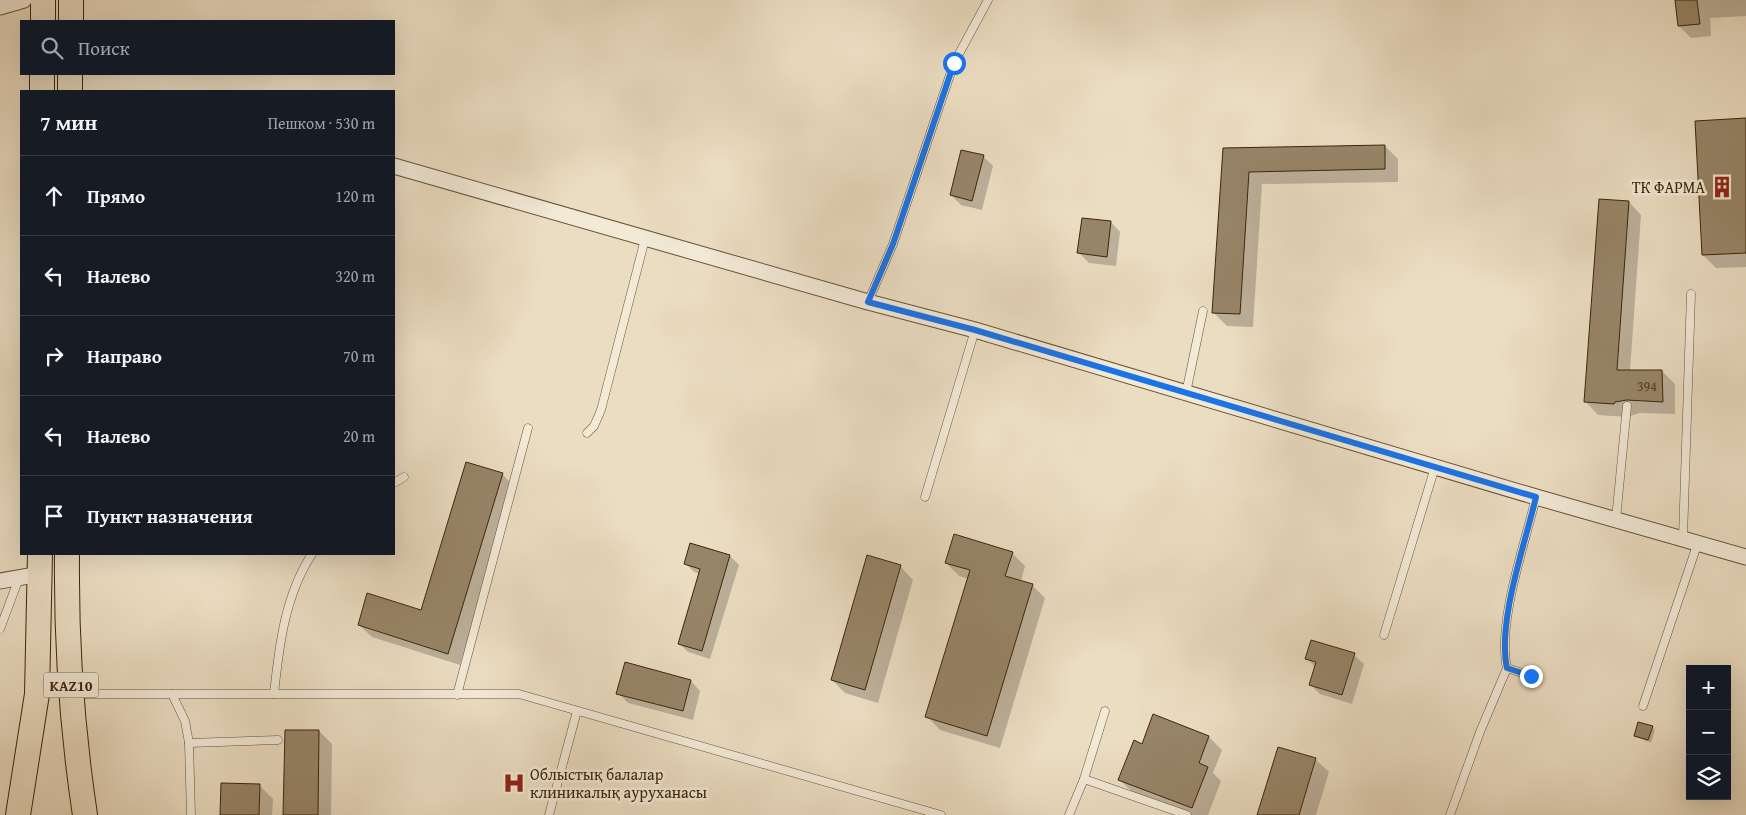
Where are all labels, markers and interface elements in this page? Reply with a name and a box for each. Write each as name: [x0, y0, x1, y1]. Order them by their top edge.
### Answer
search box: [20, 20, 395, 75]
icon: search: [38, 34, 66, 62]
text: Поиск: [78, 34, 130, 62]
route start: [943, 52, 966, 75]
text: 7 мин: [40, 107, 97, 138]
text: Пешком · 530 m: [268, 111, 375, 135]
building icon: ТК ФАРМА: [1709, 174, 1735, 200]
place label: ТК ФАРМА: [1632, 175, 1705, 199]
icon: ahead: [40, 182, 68, 210]
text: Прямо: [87, 182, 145, 210]
text: 120 m: [335, 184, 375, 208]
icon: left: [40, 262, 68, 290]
text: Налево: [87, 262, 150, 290]
text: 320 m: [335, 264, 375, 288]
icon: right: [40, 342, 68, 370]
text: Направо: [87, 342, 162, 370]
text: 70 m: [343, 344, 375, 368]
house number: 394: [1637, 376, 1657, 396]
icon: left: [40, 422, 68, 450]
text: Налево: [87, 422, 150, 450]
text: 20 m: [343, 424, 375, 448]
icon: arrive: [40, 502, 68, 530]
text: Пункт назначения: [87, 502, 253, 530]
route end: [1520, 665, 1543, 688]
map controls: [1686, 665, 1731, 800]
button: +: [1686, 665, 1731, 710]
road number: KAZ10: [44, 672, 98, 698]
button: −: [1686, 710, 1731, 755]
button: layers: [1686, 755, 1731, 800]
place label: Облыстық балалар клиникалық ауруханасы: [530, 762, 707, 804]
hospital icon: Облыстық балалар клиникалық ауруханасы: [501, 770, 527, 796]

